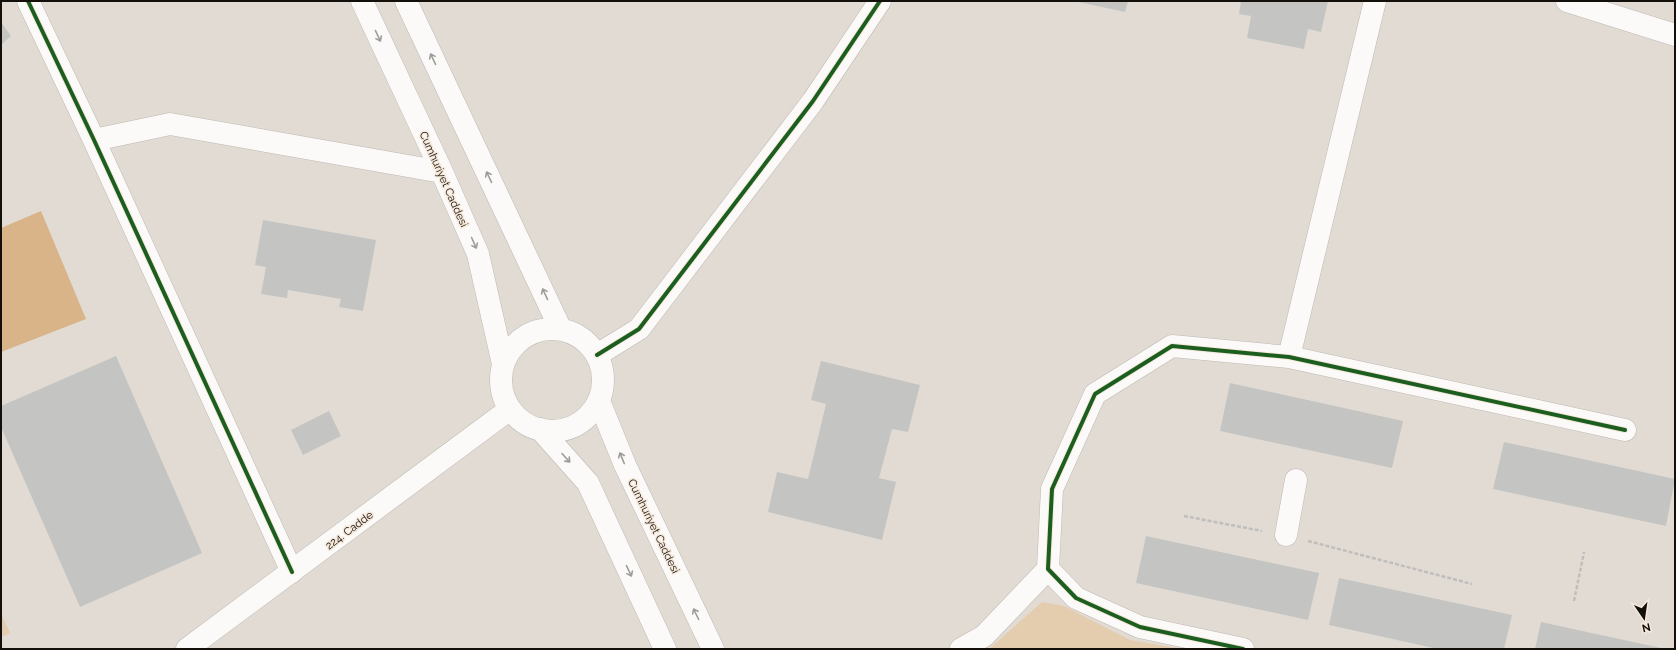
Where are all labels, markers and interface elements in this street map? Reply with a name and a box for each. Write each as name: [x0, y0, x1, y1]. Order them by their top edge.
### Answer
one-way arrow: [375, 30, 382, 42]
one-way arrow: [429, 54, 436, 66]
street label: Cumhuriyet Caddesi: [417, 129, 471, 229]
one-way arrow: [485, 171, 492, 183]
one-way arrow: [470, 237, 478, 249]
one-way arrow: [541, 289, 548, 301]
one-way arrow: [561, 453, 570, 463]
one-way arrow: [618, 453, 625, 465]
street label: Cumhuriyet Caddesi: [625, 477, 682, 576]
street label: 224. Cadde: [323, 508, 376, 552]
one-way arrow: [626, 564, 633, 576]
north arrow: [1624, 598, 1664, 638]
one-way arrow: [692, 608, 699, 620]
text: N: [1641, 620, 1652, 635]

